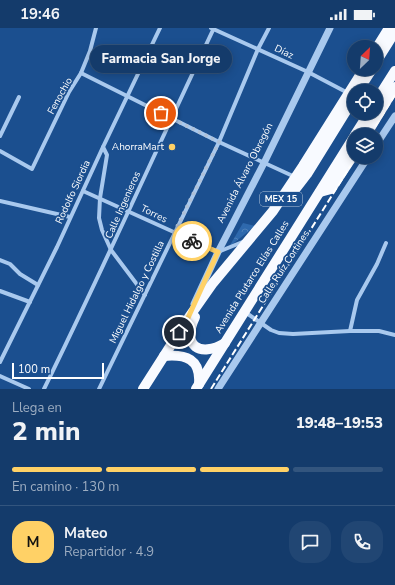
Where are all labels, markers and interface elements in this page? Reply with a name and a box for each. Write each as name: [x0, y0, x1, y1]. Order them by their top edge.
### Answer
text: 19:46: [20, 4, 60, 24]
north arrow: [347, 40, 383, 76]
map controls: [347, 40, 383, 164]
street label: Díaz: [272, 41, 296, 63]
callout: Farmacia San Jorge: [90, 45, 232, 73]
text: Farmacia San Jorge: [102, 50, 220, 68]
street label: Fenochio: [44, 75, 76, 117]
button: locate: [347, 84, 383, 120]
pin: [144, 96, 178, 130]
icon: bag: [150, 102, 172, 124]
street label: Avenida Álvaro Obregón: [214, 121, 276, 225]
button: layers: [347, 128, 383, 164]
place label: AhorraMart: [112, 140, 164, 154]
marker: AhorraMart: [167, 142, 177, 152]
street label: Rodolfo Siordia: [52, 158, 94, 226]
street label: Calle Ingenieros: [102, 169, 144, 241]
road number: MEX 15: [260, 192, 302, 206]
street label: Torres: [138, 202, 170, 227]
street label: Avenida Plutarco Elías Calles: [211, 218, 293, 336]
courier: [172, 221, 212, 261]
street label: Calle Ruíz Cortines: [255, 227, 313, 306]
icon: bike: [181, 230, 203, 252]
street label: Miguel Hidalgo y Costilla: [106, 238, 168, 346]
pin: [162, 315, 196, 349]
icon: home: [168, 321, 190, 343]
scale bar: [12, 361, 104, 380]
text: 100 m: [18, 362, 50, 377]
text: Llega en: [12, 399, 62, 417]
text: 19:48–19:53: [296, 413, 383, 433]
text: 2 min: [12, 414, 80, 449]
text: En camino · 130 m: [12, 478, 119, 496]
button: chat: [289, 521, 331, 563]
button: phone: [341, 521, 383, 563]
text: Mateo: [64, 523, 108, 543]
text: M: [26, 532, 40, 552]
text: Repartidor · 4.9: [64, 543, 154, 561]

